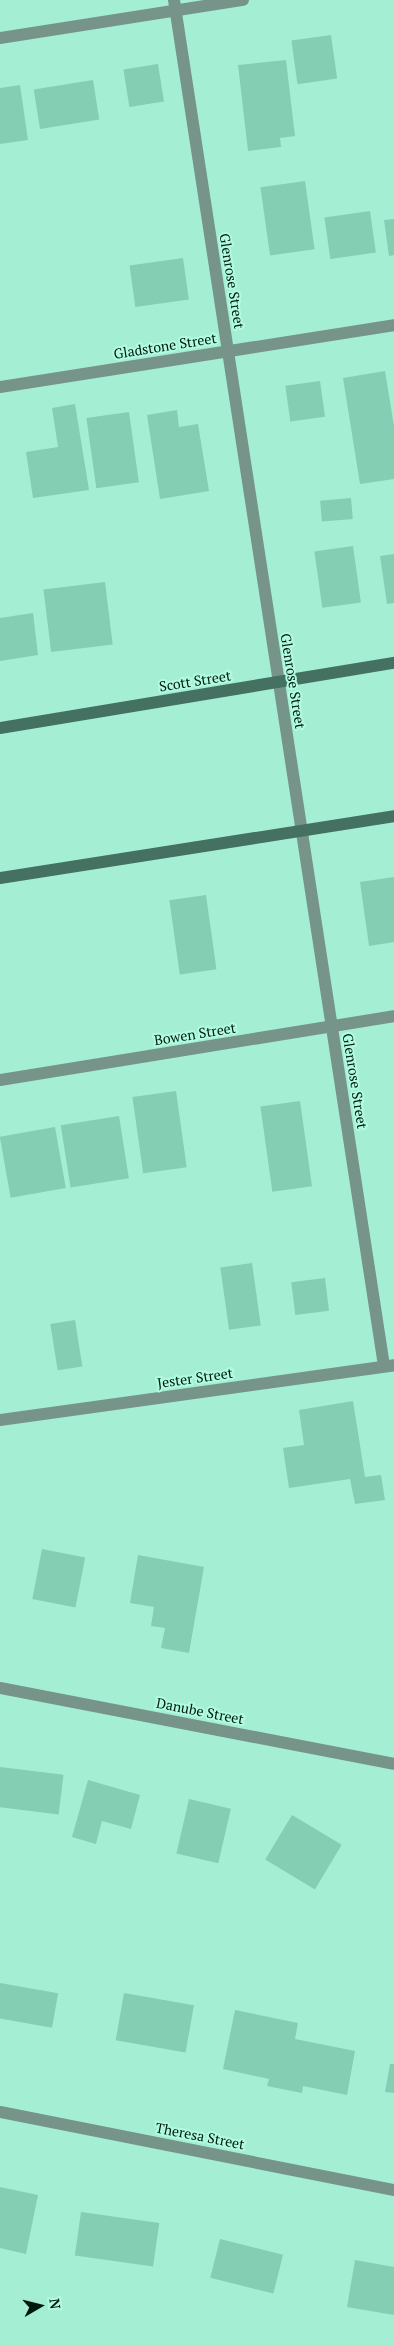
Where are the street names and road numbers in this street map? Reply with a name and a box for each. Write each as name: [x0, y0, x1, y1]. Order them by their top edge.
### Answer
street label: Glenrose Street: [216, 232, 248, 330]
street label: Gladstone Street: [112, 330, 218, 362]
street label: Glenrose Street: [277, 632, 309, 730]
street label: Scott Street: [158, 667, 232, 695]
street label: Bowen Street: [153, 1019, 237, 1049]
street label: Glenrose Street: [339, 1032, 371, 1130]
street label: Jester Street: [156, 1364, 234, 1392]
street label: Danube Street: [155, 1694, 245, 1728]
street label: Theresa Street: [154, 2119, 246, 2153]

